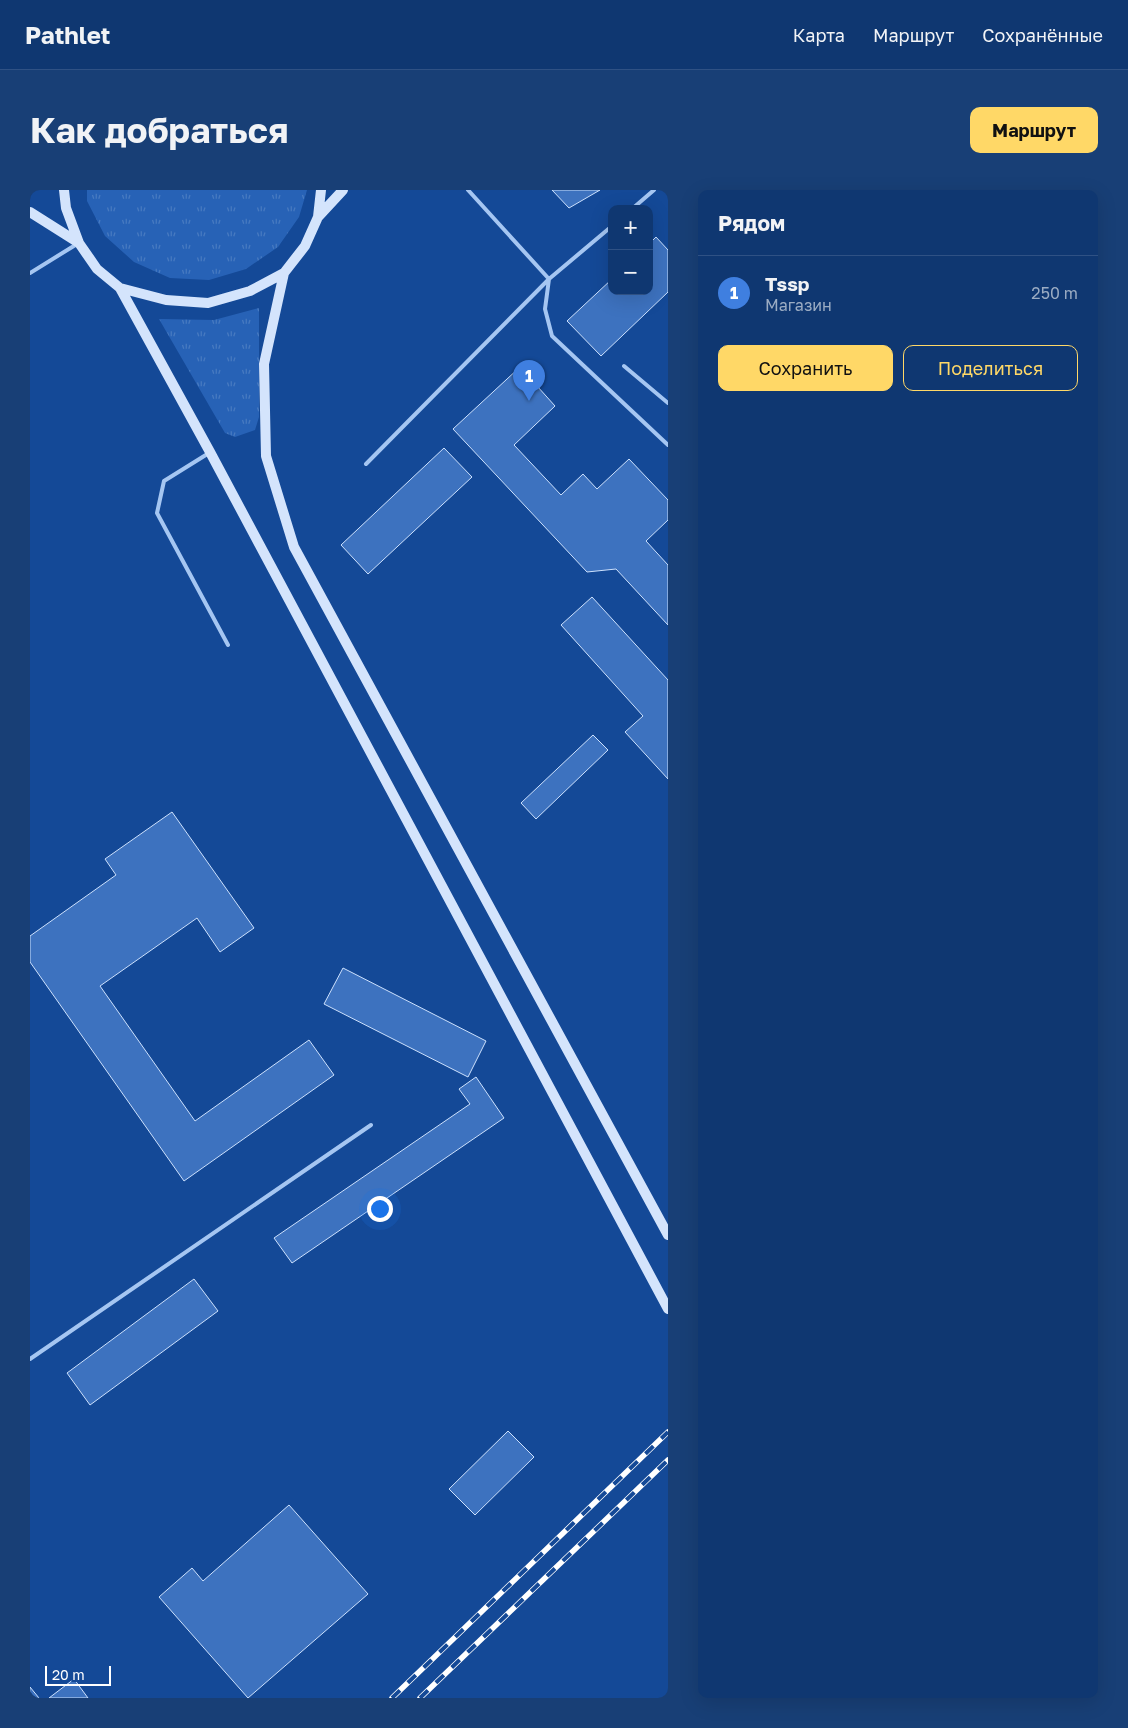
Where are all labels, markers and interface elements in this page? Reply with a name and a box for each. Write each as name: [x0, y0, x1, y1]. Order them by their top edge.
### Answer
text: Pathlet: [25, 20, 110, 49]
text: Карта: [793, 24, 845, 46]
text: Маршрут: [873, 24, 954, 46]
text: Сохранённые: [982, 24, 1103, 46]
button: Маршрут: [970, 107, 1098, 153]
text: Как добраться: [30, 109, 288, 151]
map controls: [608, 205, 653, 295]
button: +: [608, 205, 653, 250]
text: Рядом: [718, 210, 785, 236]
button: −: [608, 250, 653, 295]
text: Tssp: [765, 272, 810, 295]
text: 1: [730, 283, 738, 303]
text: 250 m: [1031, 283, 1078, 303]
text: Магазин: [765, 295, 832, 315]
button: Сохранить: [718, 345, 893, 391]
button: Поделиться: [903, 345, 1078, 391]
pin: 1: [513, 360, 545, 401]
your location: [367, 1196, 393, 1222]
scale bar: [45, 1663, 111, 1686]
text: 20 m: [52, 1666, 85, 1683]

